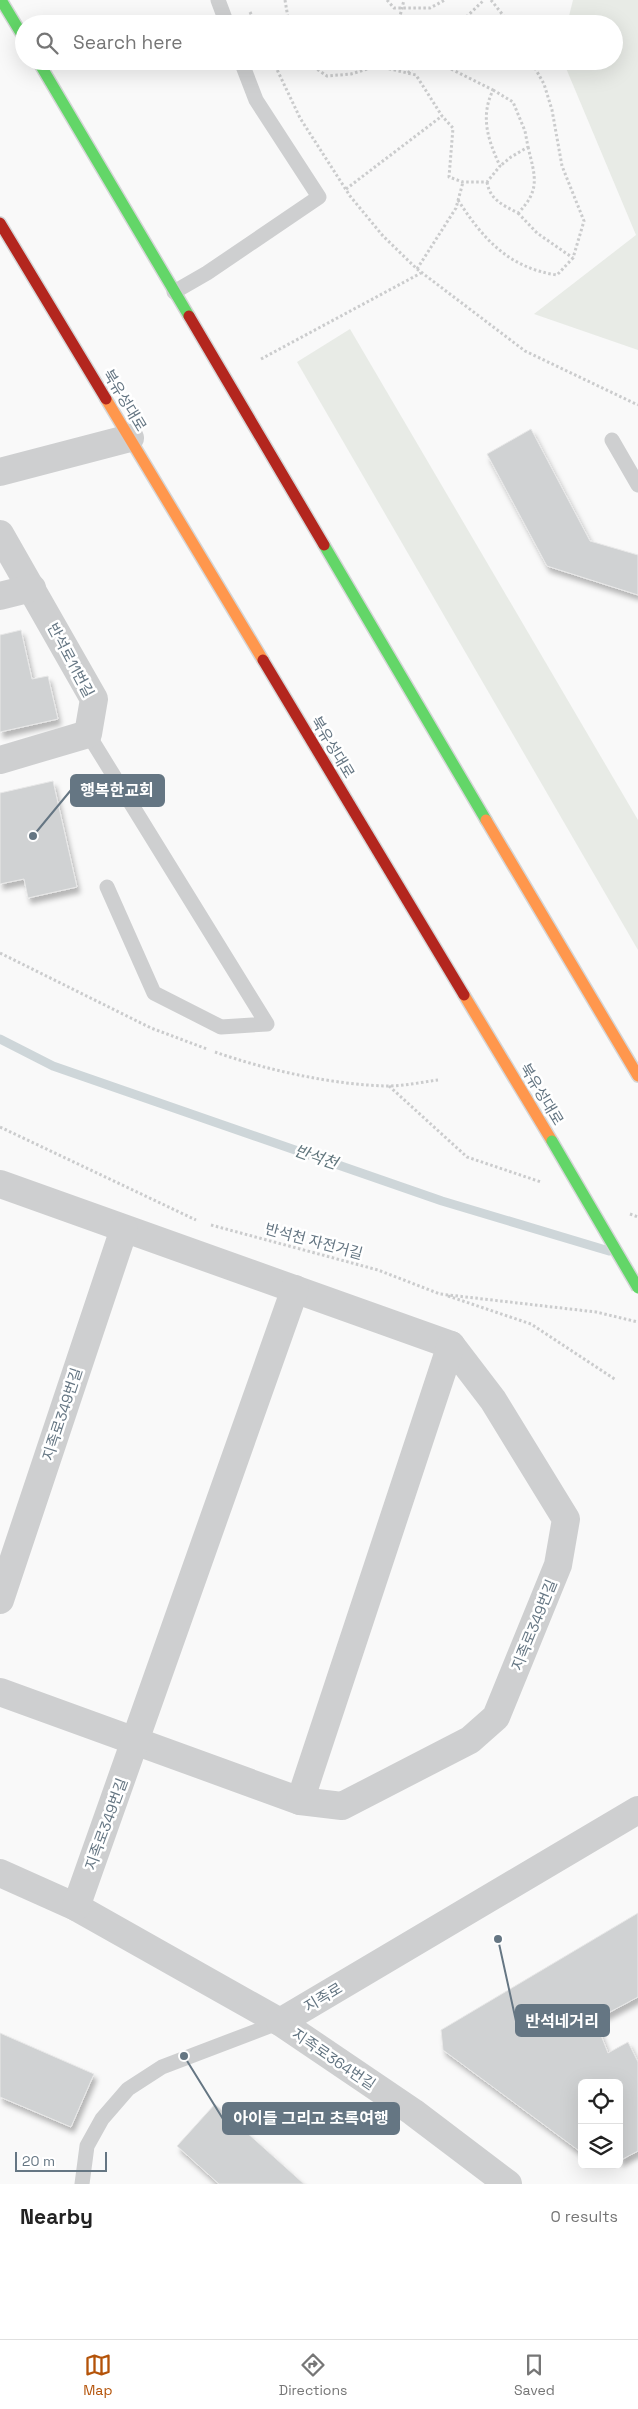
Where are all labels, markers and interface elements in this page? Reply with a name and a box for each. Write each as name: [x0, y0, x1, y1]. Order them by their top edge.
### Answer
search box: [15, 15, 623, 70]
icon: search: [33, 29, 61, 57]
text: Search here: [73, 30, 183, 55]
street label: 북유성대로: [99, 366, 151, 434]
street label: 반석로11번길: [43, 620, 99, 700]
street label: 북유성대로: [307, 713, 359, 781]
callout: 행복한교회: [71, 775, 164, 806]
text: 행복한교회: [80, 780, 154, 801]
street label: 북유성대로: [516, 1060, 568, 1128]
water label: 반석천: [292, 1140, 342, 1175]
street label: 반석천 자전거길: [263, 1219, 365, 1263]
street label: 지족로349번길: [38, 1365, 86, 1463]
street label: 지족로349번길: [507, 1577, 561, 1673]
street label: 지족로349번길: [81, 1775, 131, 1873]
street label: 지족로: [300, 1978, 346, 2016]
callout: 반석네거리: [516, 2005, 609, 2036]
text: 반석네거리: [525, 2011, 599, 2032]
street label: 지족로364번길: [289, 2024, 379, 2094]
map controls: [578, 2079, 623, 2169]
button: locate: [578, 2079, 623, 2124]
callout: 아이들 그리고 초록여행: [223, 2103, 399, 2134]
text: 아이들 그리고 초록여행: [233, 2108, 389, 2129]
button: layers: [578, 2124, 623, 2169]
scale bar: [15, 2149, 108, 2172]
text: 20 m: [22, 2152, 55, 2170]
text: Nearby: [20, 2203, 93, 2230]
text: 0 results: [550, 2206, 618, 2227]
tab: Map: [83, 2351, 112, 2399]
tab: Directions: [279, 2351, 347, 2399]
tab: Saved: [514, 2351, 555, 2399]

